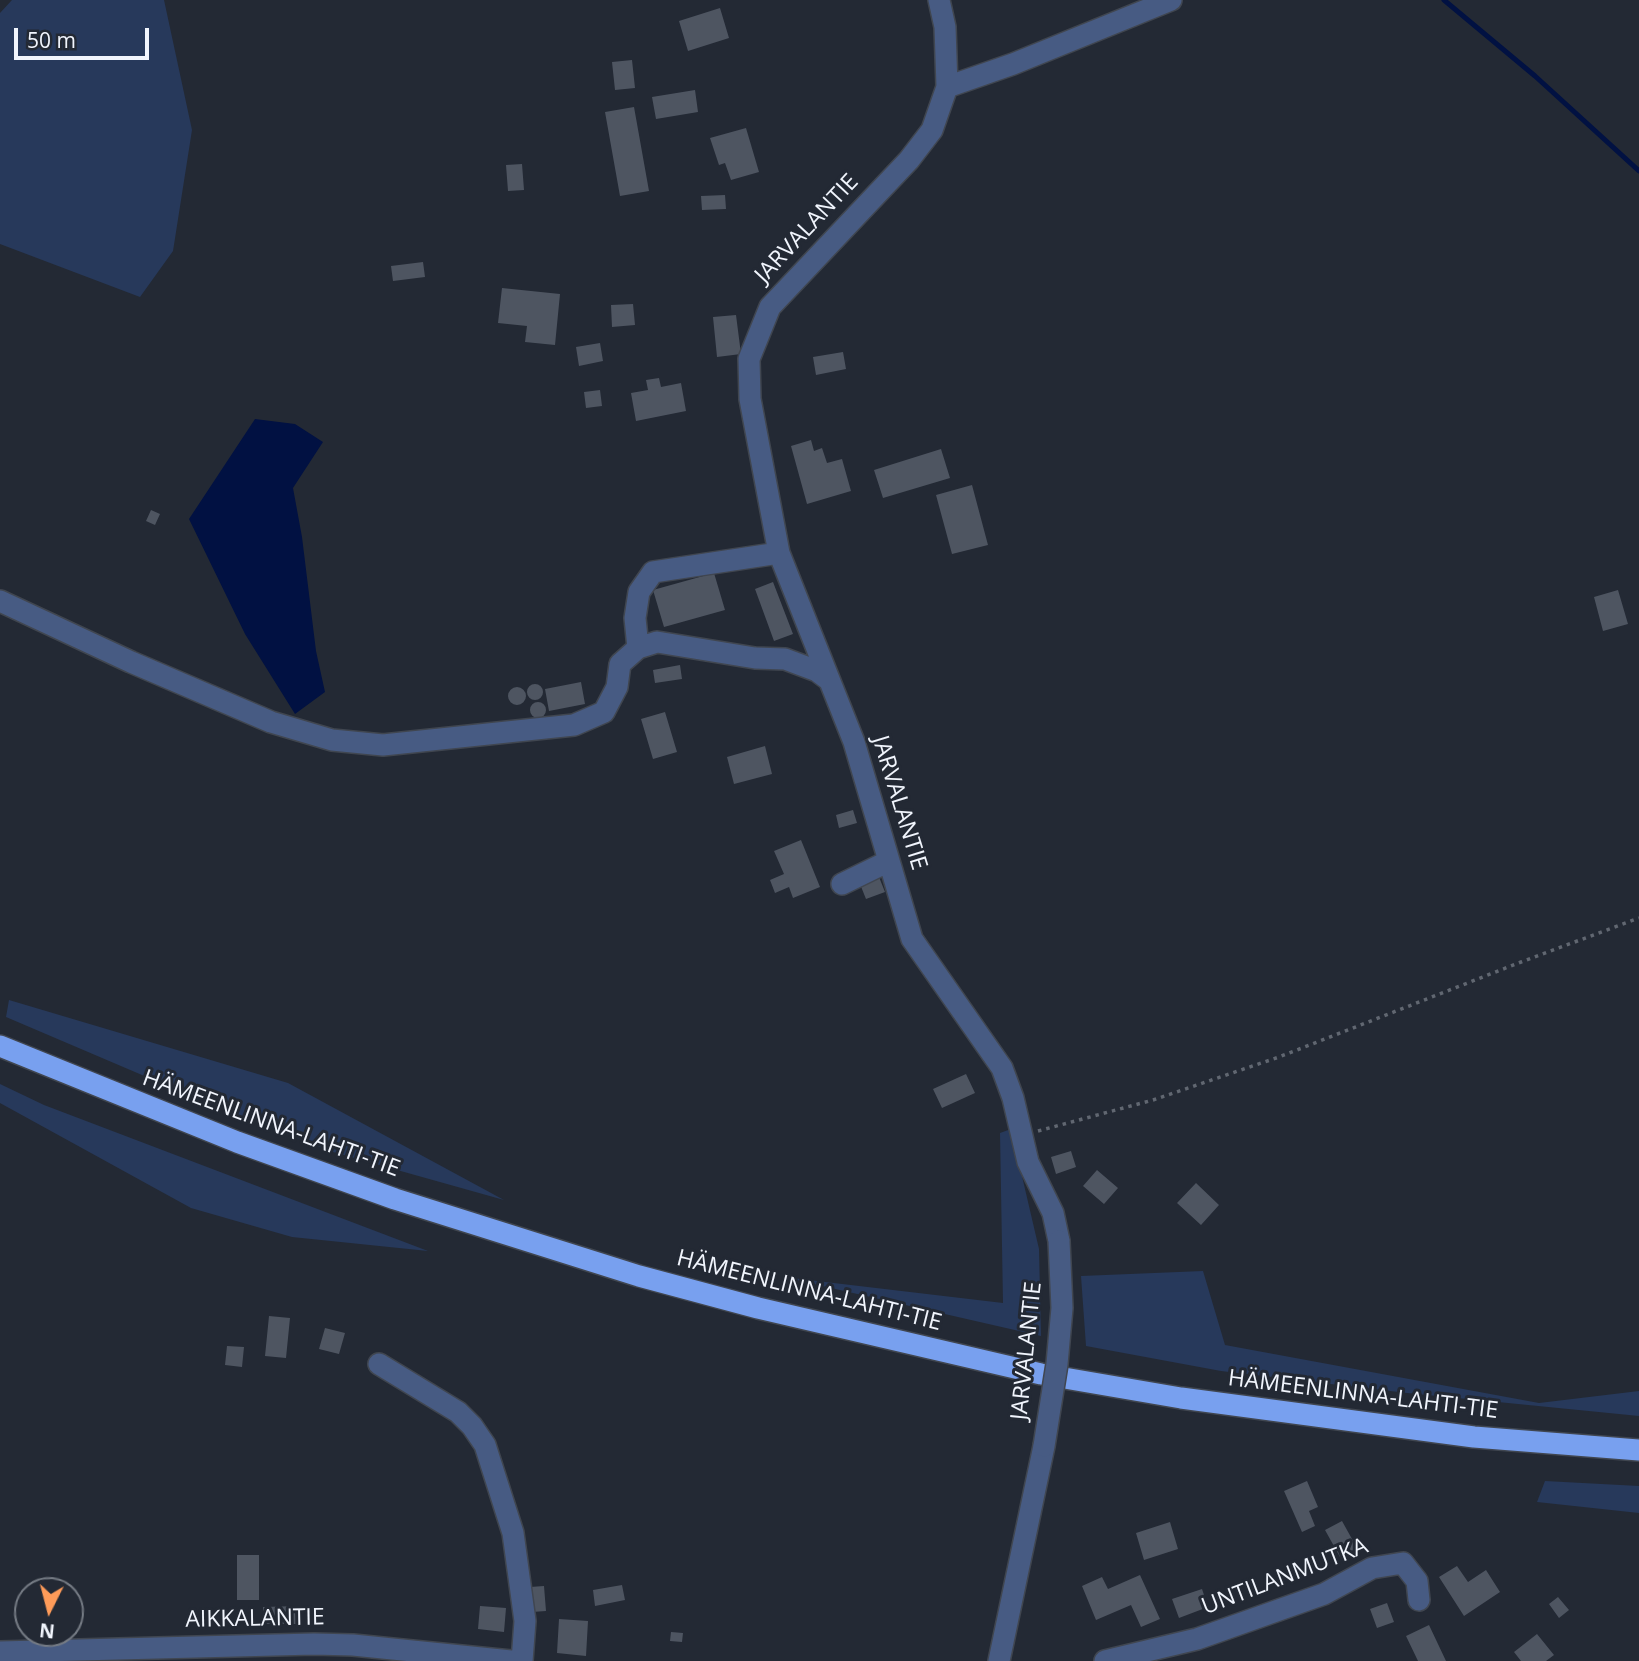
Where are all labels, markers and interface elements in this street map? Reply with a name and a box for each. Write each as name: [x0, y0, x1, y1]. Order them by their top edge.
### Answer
scale bar: [18, 14, 152, 58]
text: 50 m: [27, 26, 76, 54]
street label: JARVALANTIE: [750, 169, 864, 289]
street label: JARVALANTIE: [865, 733, 933, 873]
street label: HÄMEENLINNA-LAHTI-TIE: [139, 1065, 403, 1183]
street label: HÄMEENLINNA-LAHTI-TIE: [674, 1245, 944, 1337]
street label: JARVALANTIE: [1006, 1280, 1048, 1422]
street label: HÄMEENLINNA-LAHTI-TIE: [1226, 1365, 1500, 1425]
street label: UNTILANMUTKA: [1198, 1533, 1372, 1621]
north arrow: [14, 1577, 84, 1647]
street label: AIKKALANTIE: [185, 1604, 325, 1634]
text: N: [38, 1617, 56, 1645]

